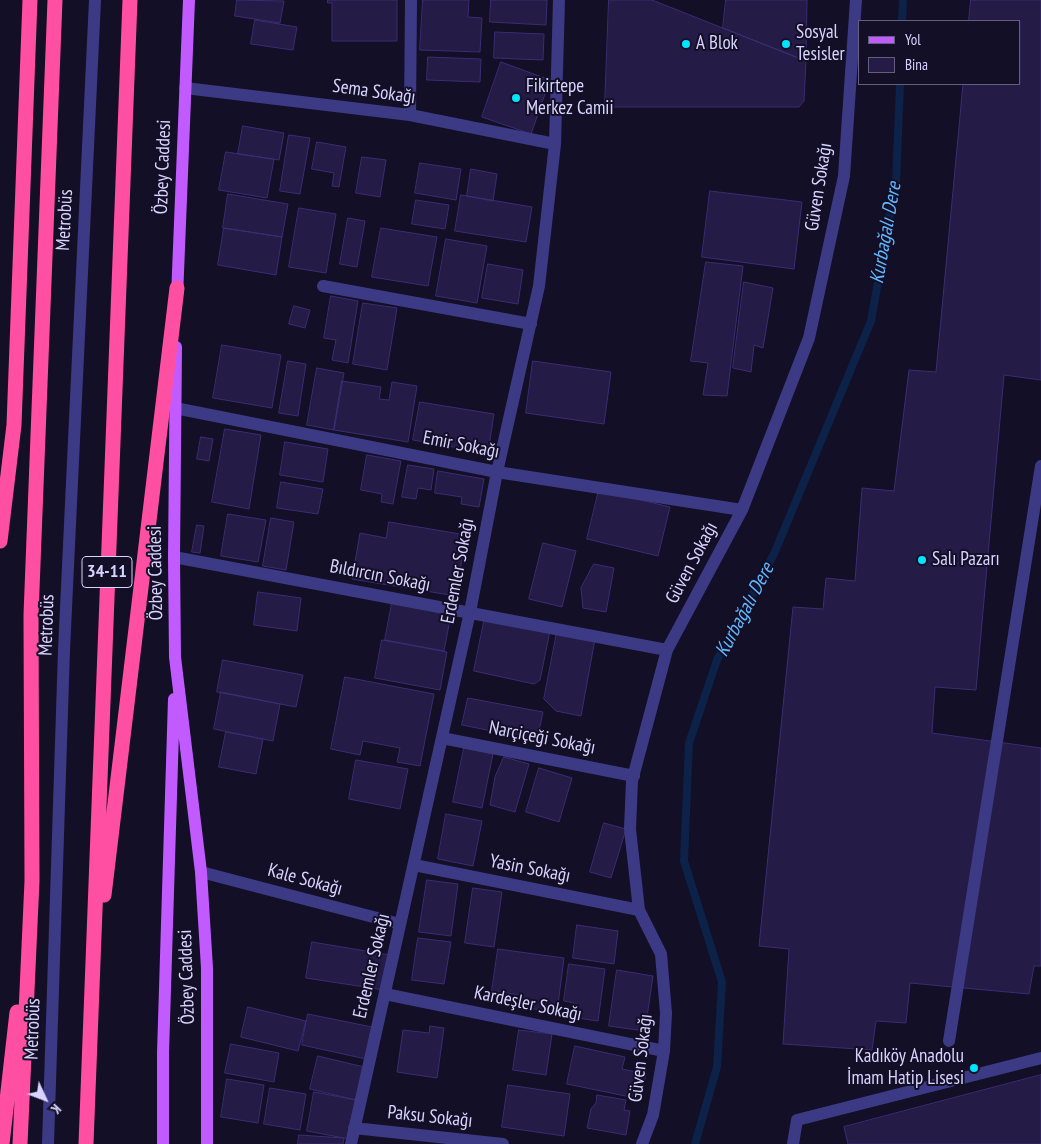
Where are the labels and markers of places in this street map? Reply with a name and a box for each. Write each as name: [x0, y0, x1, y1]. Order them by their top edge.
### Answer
place label: Sosyal Tesisler: [796, 22, 845, 66]
place label: A Blok: [696, 33, 738, 55]
marker: A Blok: [680, 38, 692, 50]
marker: Sosyal Tesisler: [780, 38, 792, 50]
place label: Fikirtepe Merkez Camii: [526, 76, 614, 120]
marker: Fikirtepe Merkez Camii: [510, 92, 522, 104]
place label: Salı Pazarı: [932, 549, 1000, 571]
marker: Salı Pazarı: [916, 554, 928, 566]
place label: Kadıköy Anadolu İmam Hatip Lisesi: [847, 1046, 964, 1090]
marker: Kadıköy Anadolu İmam Hatip Lisesi: [968, 1062, 980, 1074]

